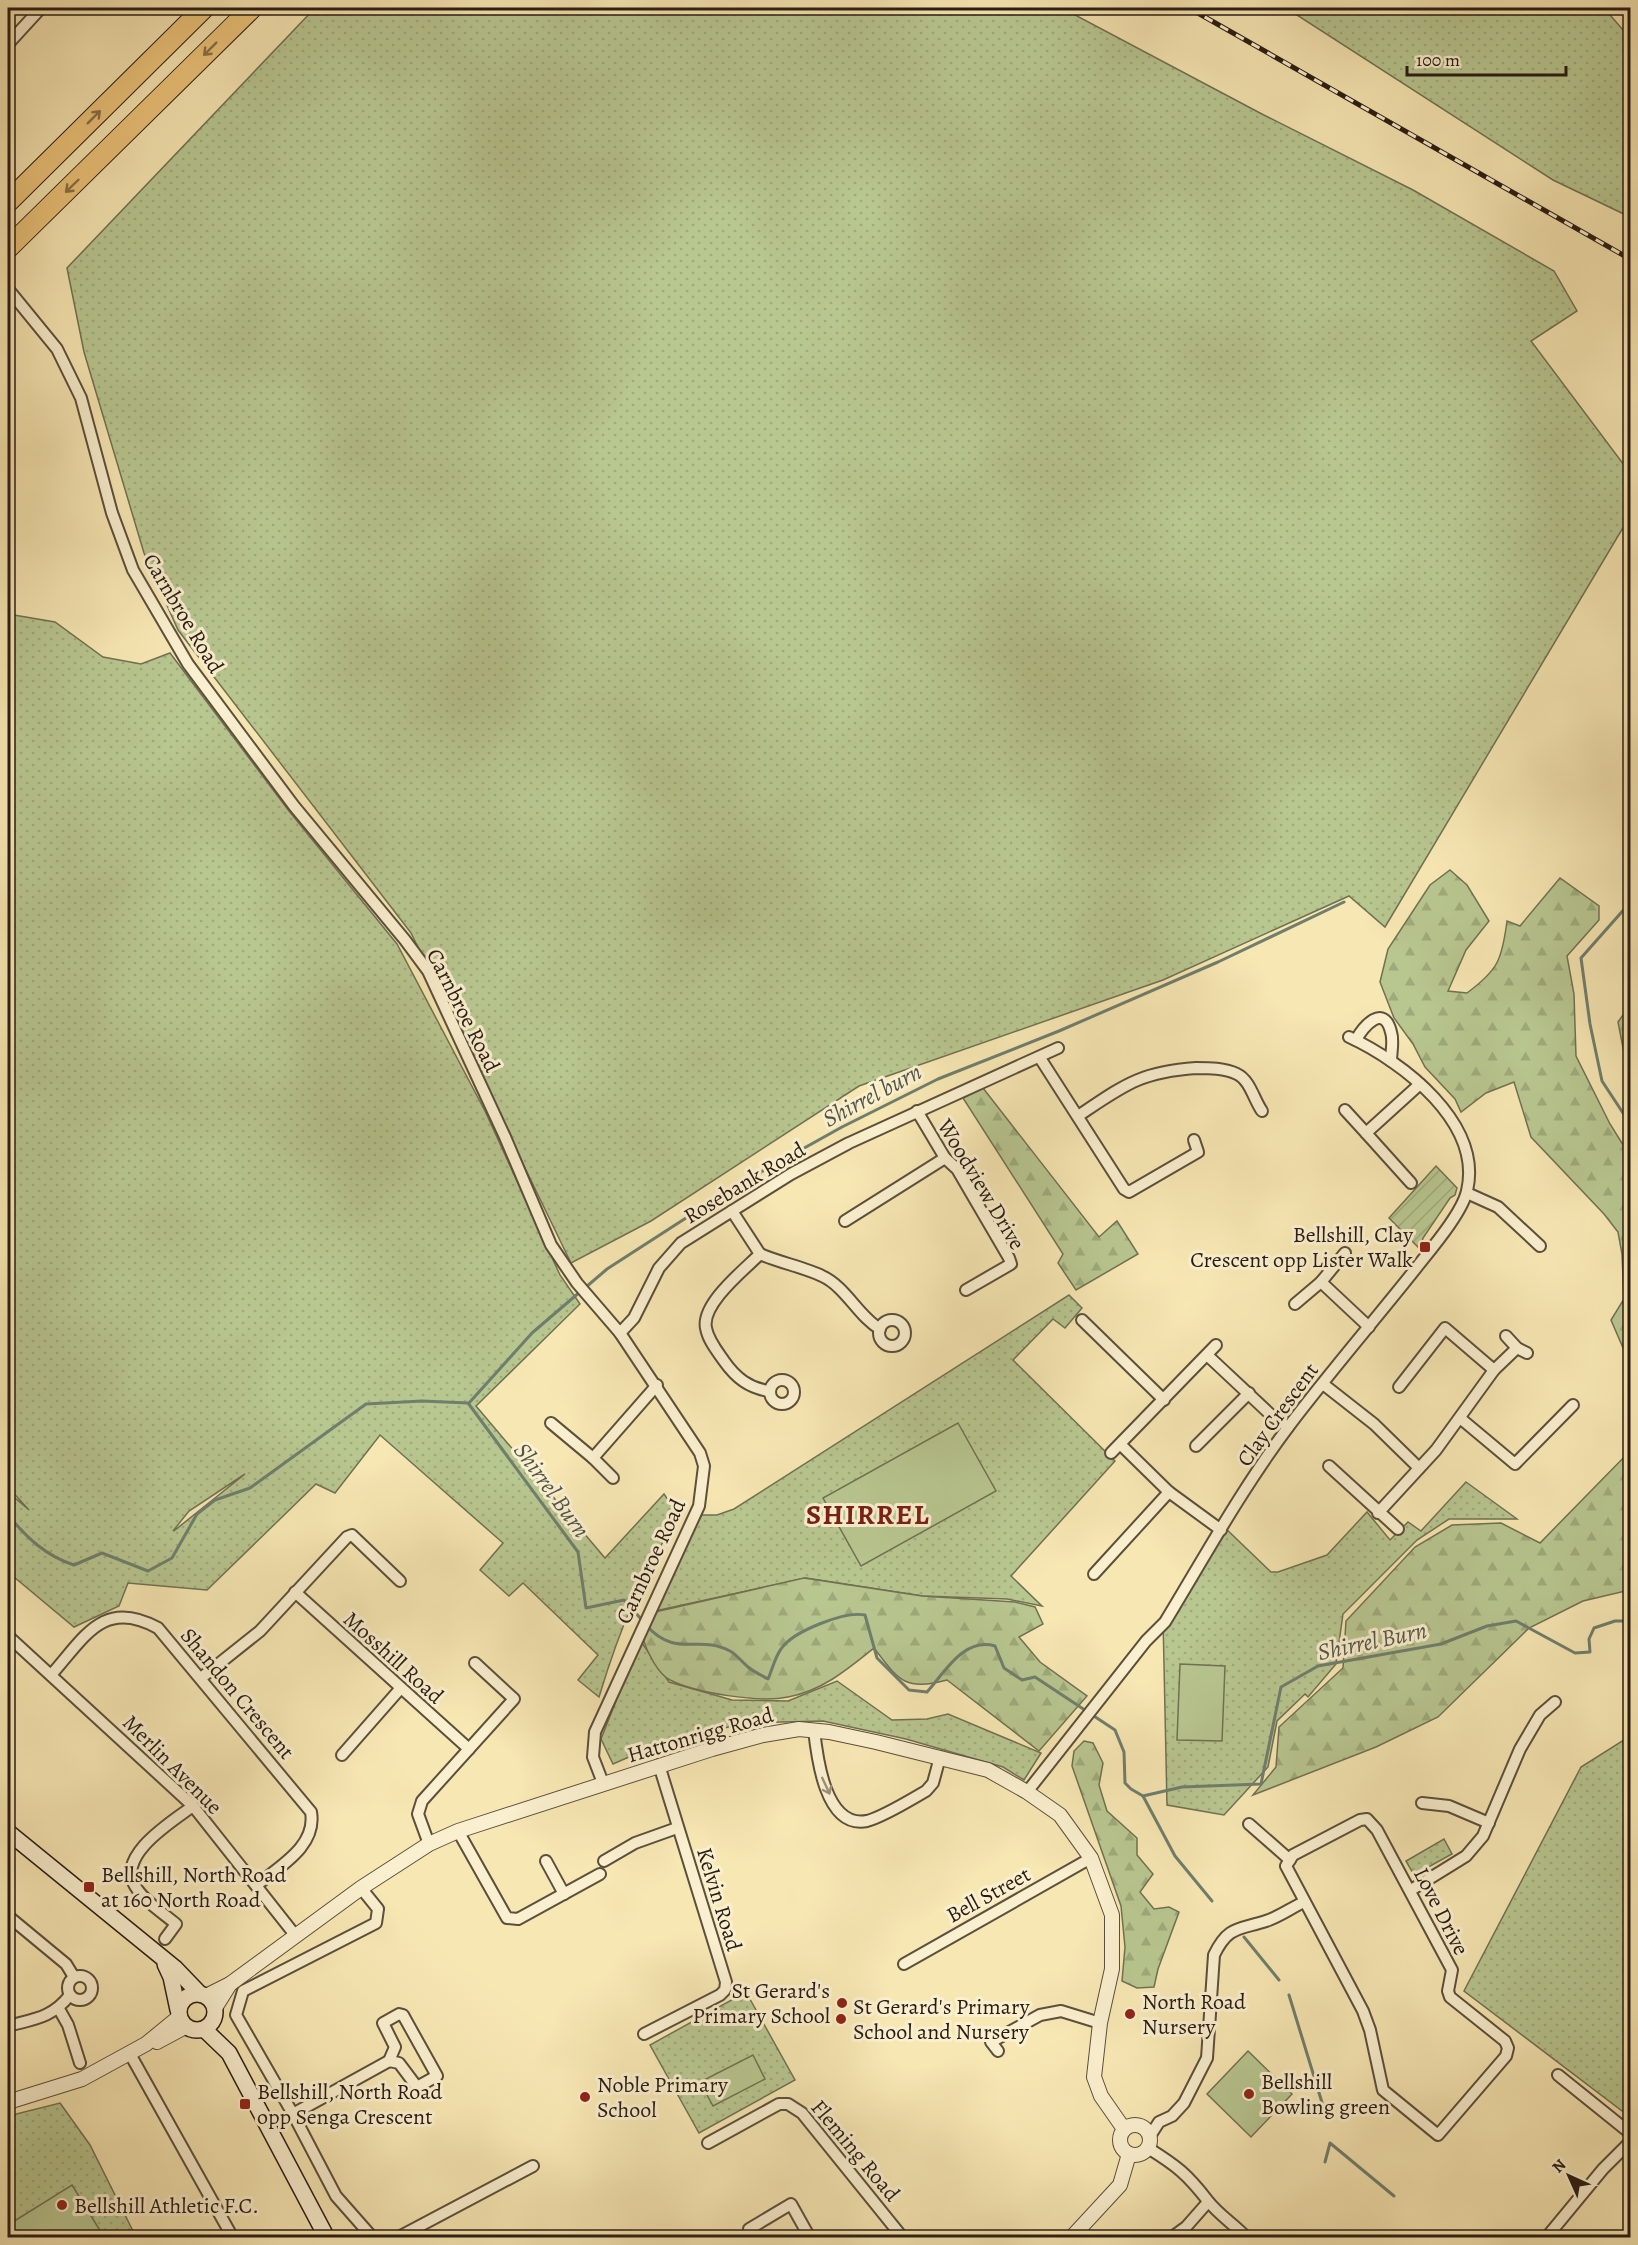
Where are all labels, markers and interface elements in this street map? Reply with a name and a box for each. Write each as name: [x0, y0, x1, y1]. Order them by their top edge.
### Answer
scale bar: [1407, 39, 1566, 77]
one-way arrow: [203, 41, 218, 56]
text: 100 m: [1416, 48, 1460, 72]
one-way arrow: [87, 109, 102, 124]
one-way arrow: [64, 178, 79, 193]
street label: Carnbroe Road: [136, 548, 231, 679]
street label: Carnbroe Road: [419, 944, 507, 1078]
water label: Shirrel burn: [817, 1056, 927, 1134]
street label: Woodview Drive: [930, 1113, 1032, 1256]
street label: Rosebank Road: [678, 1135, 811, 1231]
place label: Bellshill, Clay Crescent opp Lister Walk: [1190, 1220, 1413, 1275]
marker: Bellshill, Clay Crescent opp Lister Walk: [1418, 1240, 1432, 1254]
street label: Clay Crescent: [1230, 1357, 1326, 1473]
water label: Shirrel Burn: [507, 1436, 598, 1544]
street label: Carnbroe Road: [609, 1494, 693, 1629]
district label: SHIRREL: [806, 1496, 930, 1534]
street label: Mosshill Road: [337, 1605, 450, 1711]
water label: Shirrel Burn: [1315, 1614, 1430, 1668]
street label: Shandon Crescent: [173, 1622, 301, 1766]
street label: Hattonrigg Road: [624, 1700, 777, 1770]
street label: Merlin Avenue: [116, 1708, 229, 1821]
one-way arrow: [820, 1777, 832, 1795]
street label: Kelvin Road: [689, 1844, 749, 1955]
street label: Bell Street: [941, 1859, 1036, 1930]
place label: Bellshill, North Road at 160 North Road: [101, 1860, 287, 1915]
street label: Love Drive: [1406, 1862, 1476, 1961]
marker: Bellshill, North Road at 160 North Road: [82, 1880, 96, 1894]
place label: St Gerard's Primary School: [692, 1976, 830, 2031]
place label: North Road Nursery: [1142, 1987, 1246, 2042]
place label: St Gerard's Primary School and Nursery: [853, 1992, 1030, 2047]
marker: St Gerard's Primary School: [835, 1996, 849, 2010]
marker: North Road Nursery: [1123, 2007, 1137, 2021]
marker: St Gerard's Primary School and Nursery: [834, 2012, 848, 2026]
place label: Bellshill Bowling green: [1261, 2067, 1390, 2122]
place label: Noble Primary School: [597, 2070, 728, 2125]
place label: Bellshill, North Road opp Senga Crescent: [257, 2077, 443, 2132]
marker: Bellshill Bowling green: [1242, 2087, 1256, 2101]
marker: Noble Primary School: [578, 2090, 592, 2104]
street label: Fleming Road: [804, 2093, 907, 2208]
marker: Bellshill, North Road opp Senga Crescent: [238, 2097, 252, 2111]
north arrow: [1539, 2146, 1599, 2206]
text: N: [1547, 2154, 1571, 2178]
place label: Bellshill Athletic F.C.: [74, 2191, 259, 2221]
marker: Bellshill Athletic F.C.: [55, 2198, 69, 2212]

